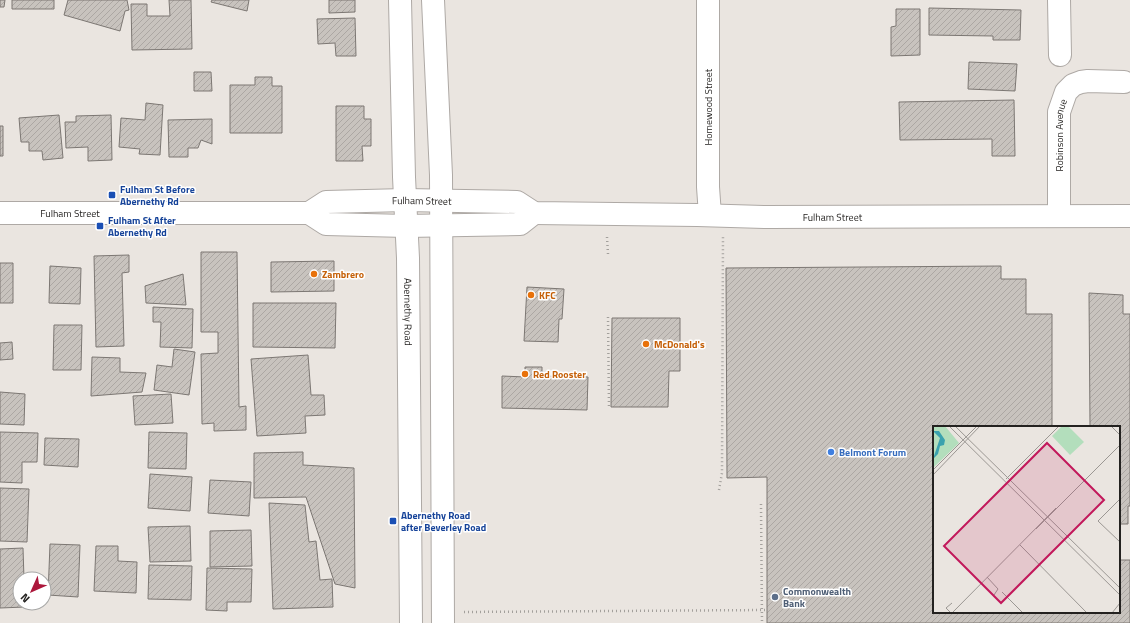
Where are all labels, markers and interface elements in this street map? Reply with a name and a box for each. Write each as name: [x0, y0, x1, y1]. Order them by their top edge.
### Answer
street label: Homewood Street: [701, 68, 716, 145]
street label: Robinson Avenue: [1051, 97, 1071, 172]
place label: Fulham St Before Abernethy Rd: [120, 182, 195, 209]
marker: Fulham St Before Abernethy Rd: [107, 190, 117, 200]
street label: Fulham Street: [392, 192, 452, 208]
street label: Fulham Street: [40, 206, 100, 221]
street label: Fulham Street: [803, 209, 863, 224]
place label: Fulham St After Abernethy Rd: [108, 213, 176, 240]
marker: Fulham St After Abernethy Rd: [95, 221, 105, 231]
place label: Zambrero: [322, 267, 364, 282]
marker: Zambrero: [309, 269, 319, 279]
street label: Abernethy Road: [401, 278, 416, 346]
place label: KFC: [539, 288, 556, 303]
marker: KFC: [526, 290, 536, 300]
place label: McDonald's: [654, 337, 705, 352]
marker: McDonald's: [641, 339, 651, 349]
place label: Red Rooster: [533, 367, 586, 382]
marker: Red Rooster: [520, 369, 530, 379]
inset map: [933, 426, 1120, 613]
place label: Belmont Forum: [839, 445, 906, 460]
marker: Belmont Forum: [826, 447, 836, 457]
place label: Abernethy Road after Beverley Road: [401, 508, 486, 535]
marker: Abernethy Road after Beverley Road: [388, 516, 398, 526]
north arrow: [12, 571, 52, 611]
place label: Commonwealth Bank: [783, 584, 851, 611]
text: N: [17, 590, 33, 606]
marker: Commonwealth Bank: [770, 592, 780, 602]

